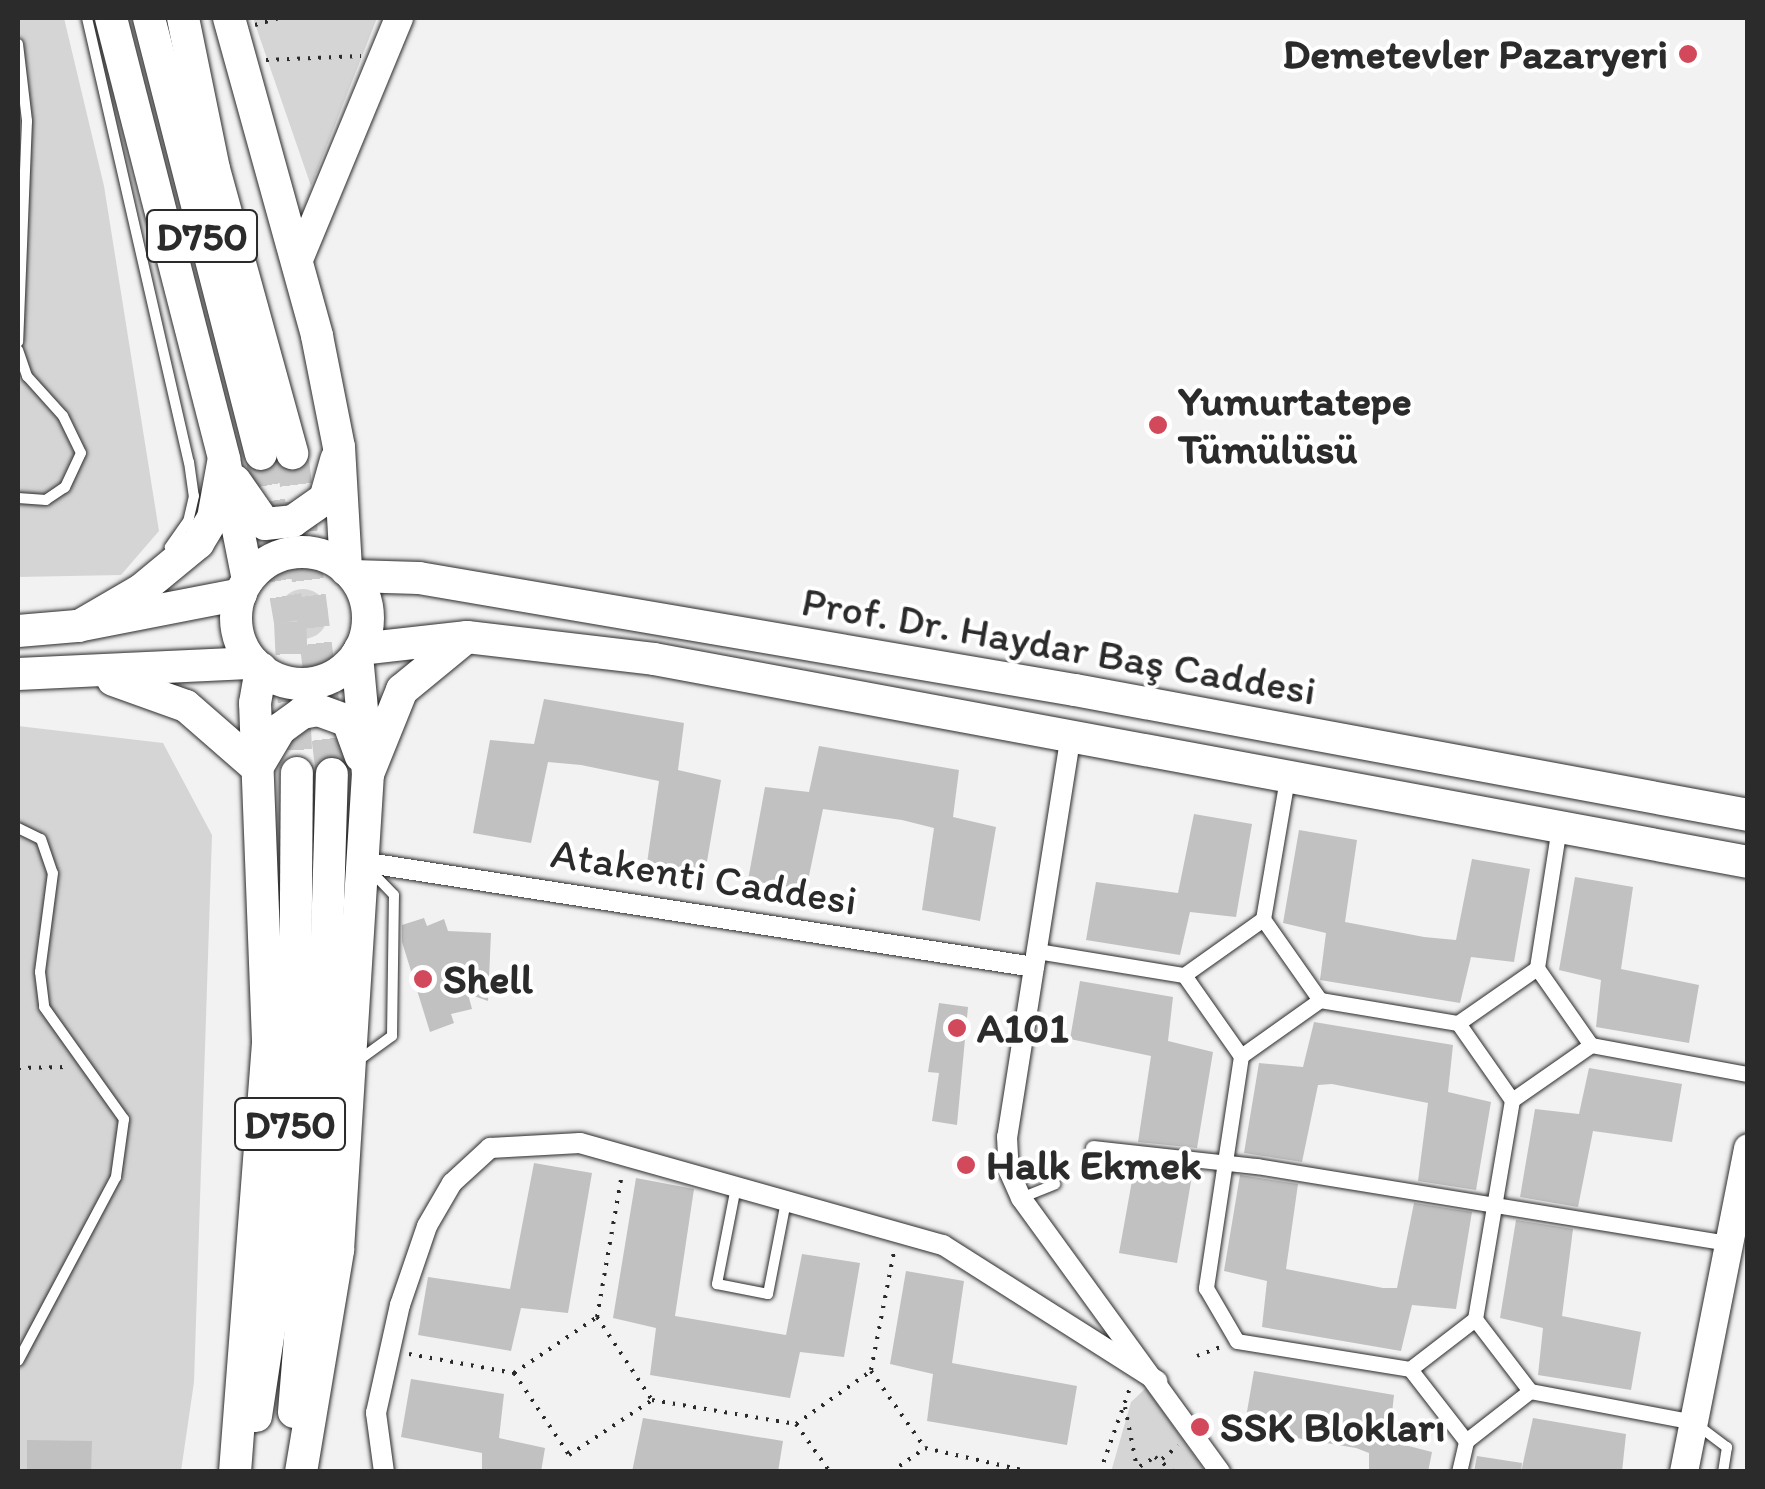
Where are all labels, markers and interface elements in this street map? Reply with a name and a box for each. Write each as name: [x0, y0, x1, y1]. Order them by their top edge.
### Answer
place label: Demetevler Pazaryeri: [1284, 29, 1668, 79]
marker: Demetevler Pazaryeri: [1677, 43, 1699, 65]
road number: D750: [144, 201, 260, 271]
place label: Yumurtatepe Tümülüsü: [1178, 376, 1412, 474]
marker: Yumurtatepe Tümülüsü: [1147, 414, 1169, 436]
street label: Prof. Dr. Haydar Baş Caddesi: [797, 576, 1321, 716]
street label: Atakenti Caddesi: [547, 828, 861, 926]
place label: Shell: [443, 954, 533, 1004]
marker: Shell: [412, 968, 434, 990]
place label: A101: [977, 1003, 1069, 1053]
marker: A101: [946, 1017, 968, 1039]
road number: D750: [232, 1089, 348, 1159]
place label: Halk Ekmek: [986, 1140, 1200, 1190]
marker: Halk Ekmek: [955, 1154, 977, 1176]
place label: SSK Blokları: [1220, 1402, 1445, 1452]
marker: SSK Blokları: [1189, 1416, 1211, 1438]

